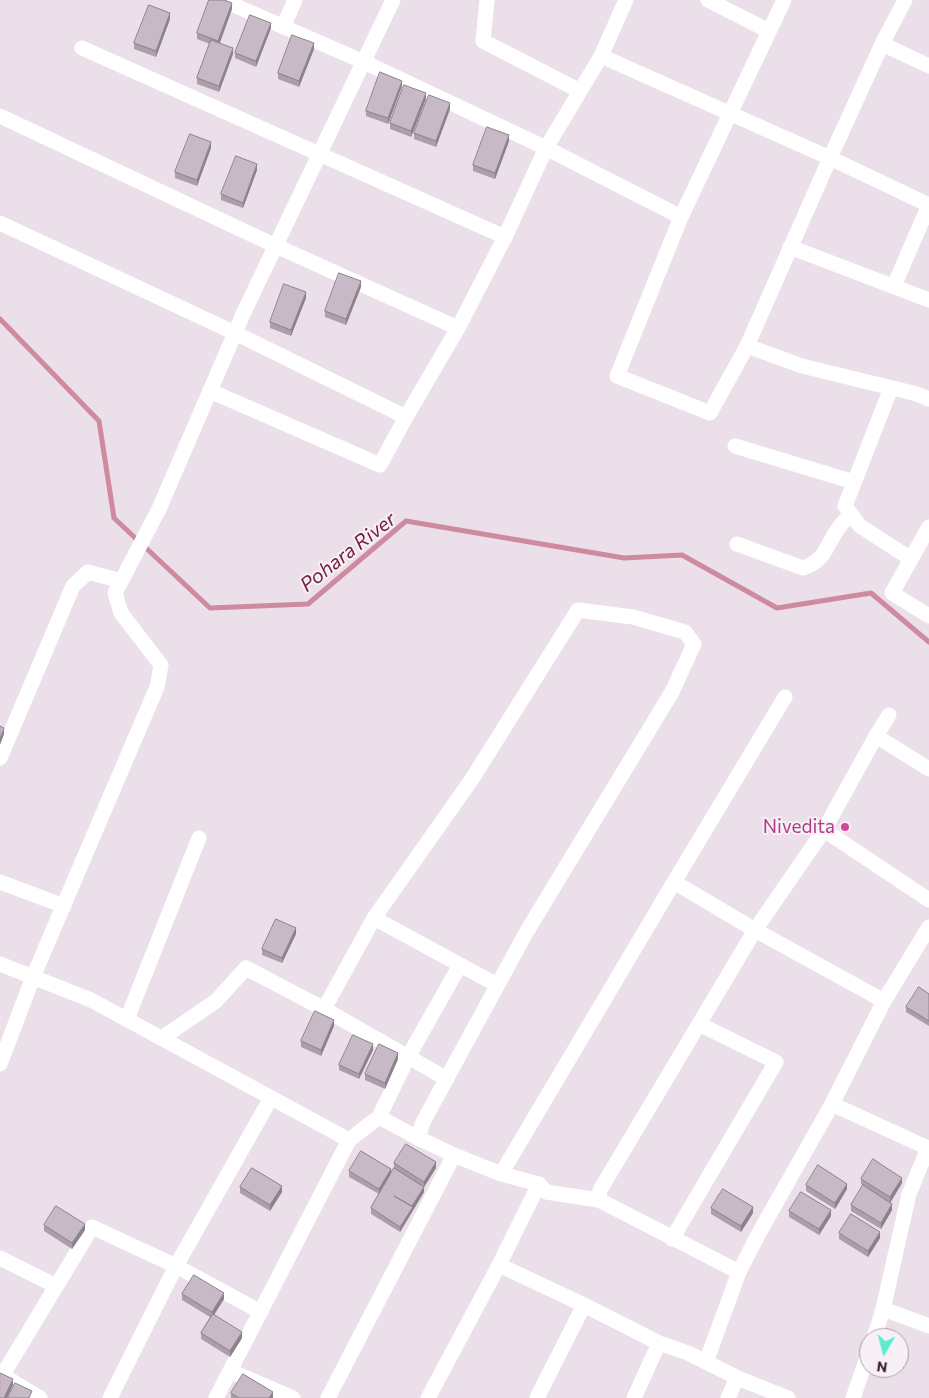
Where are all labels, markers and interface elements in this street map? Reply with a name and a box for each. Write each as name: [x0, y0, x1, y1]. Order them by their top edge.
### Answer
water label: Pohara River: [295, 507, 401, 597]
place label: Nivedita: [763, 816, 835, 838]
marker: Nivedita: [839, 821, 851, 833]
north arrow: [859, 1328, 909, 1378]
text: N: [876, 1358, 888, 1377]

